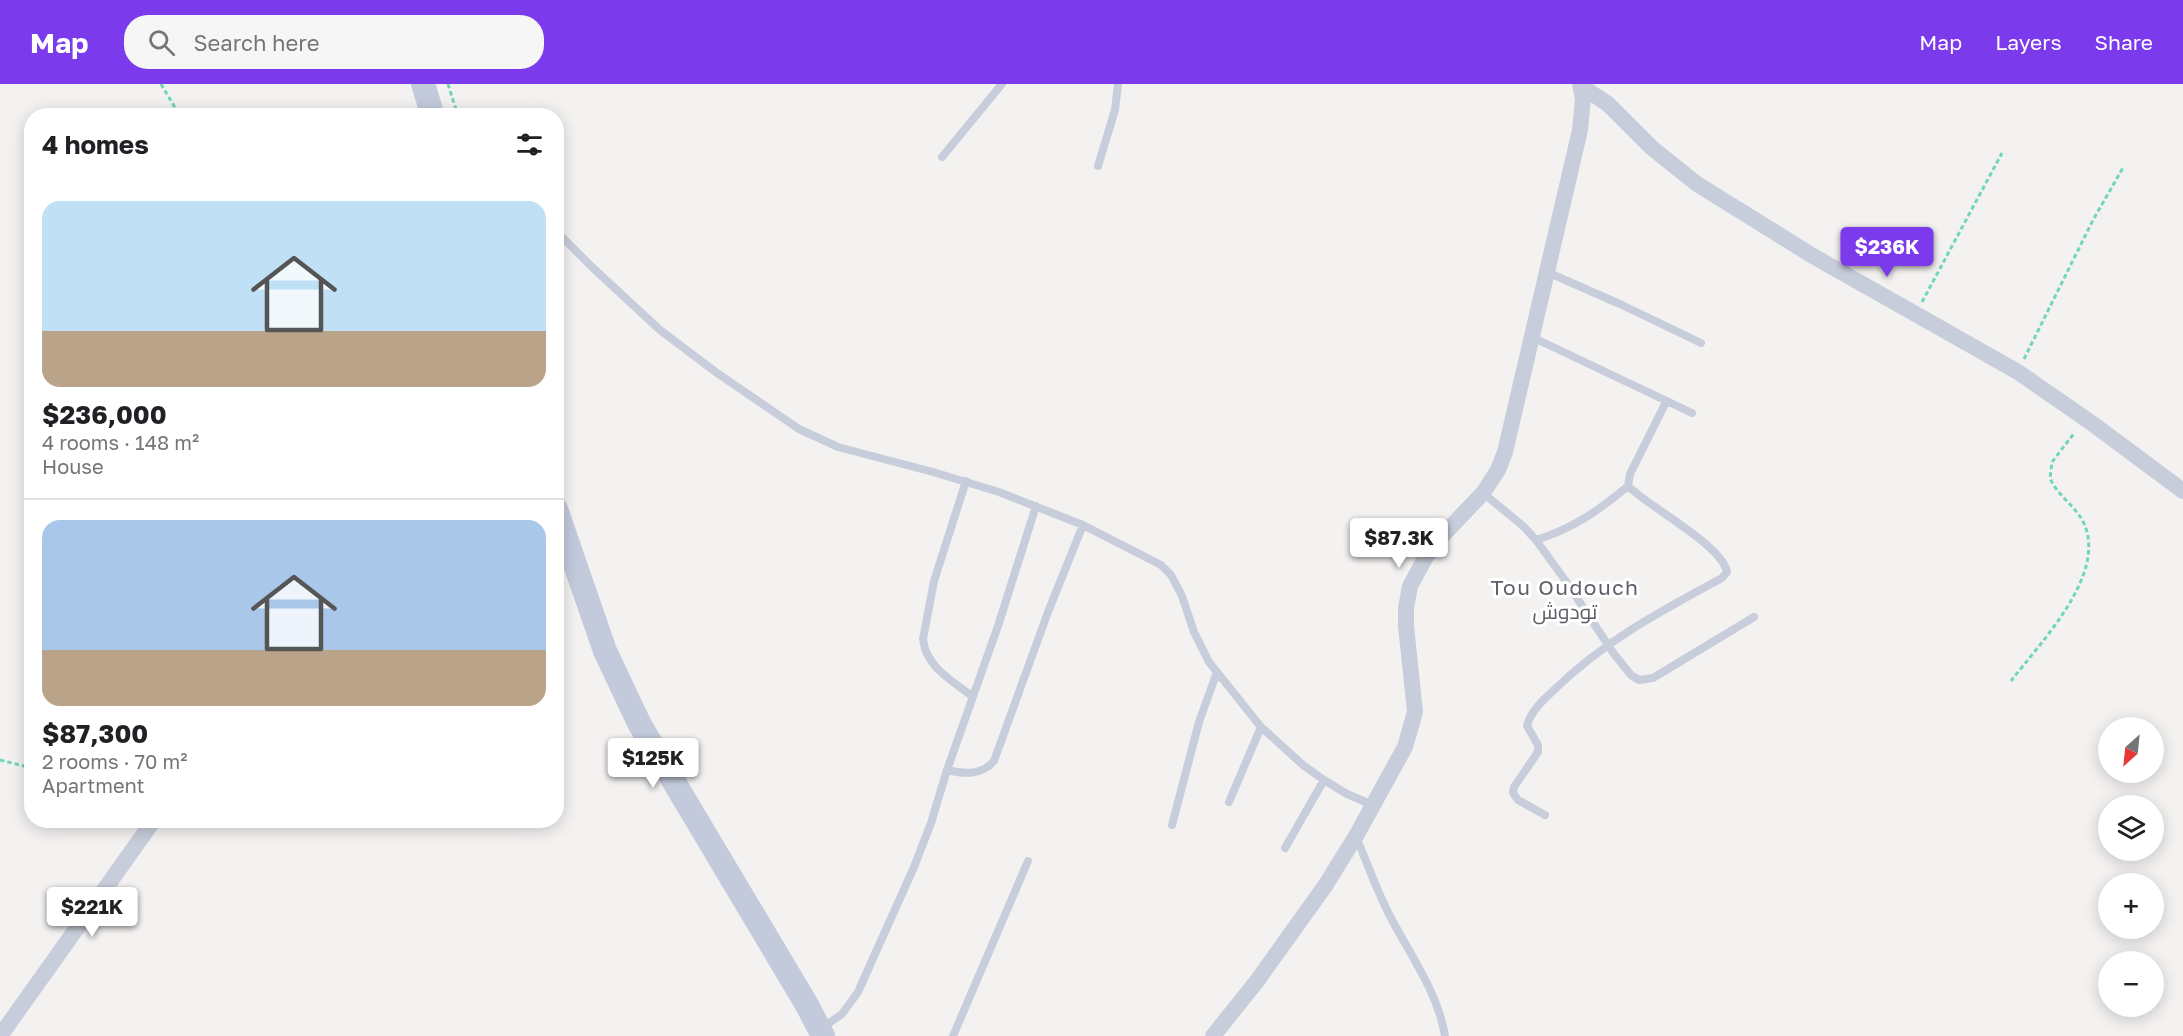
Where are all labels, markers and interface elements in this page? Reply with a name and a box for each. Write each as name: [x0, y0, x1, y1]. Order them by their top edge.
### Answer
search box: [124, 15, 544, 69]
text: Map: [30, 26, 88, 59]
icon: search: [145, 26, 178, 59]
text: Search here: [193, 29, 319, 56]
text: Map: [1919, 29, 1962, 55]
text: Layers: [1995, 29, 2062, 55]
text: Share: [2095, 29, 2153, 55]
icon: filters: [513, 128, 546, 161]
text: 4 homes: [42, 129, 149, 160]
pin: $236K: [1845, 227, 1929, 278]
text: $236K: [1855, 234, 1920, 258]
icon: home: [240, 240, 348, 348]
text: $236,000: [42, 399, 167, 430]
text: 4 rooms · 148 m²: [42, 430, 199, 454]
text: House: [42, 454, 104, 478]
pin: $87.3K: [1350, 518, 1448, 569]
text: $87.3K: [1364, 525, 1434, 549]
icon: home: [240, 559, 348, 667]
district label: Tou Oudouch تودوش: [1490, 574, 1640, 625]
north arrow: [2098, 717, 2164, 783]
map controls: [2098, 717, 2164, 1017]
text: $87,300: [42, 718, 148, 749]
pin: $125K: [611, 738, 695, 789]
text: $125K: [622, 745, 684, 769]
text: 2 rooms · 70 m²: [42, 749, 187, 773]
text: Apartment: [42, 773, 145, 797]
button: layers: [2098, 795, 2164, 861]
button: +: [2098, 873, 2164, 939]
pin: $221K: [50, 887, 134, 938]
text: $221K: [61, 894, 123, 918]
button: −: [2098, 951, 2164, 1017]

